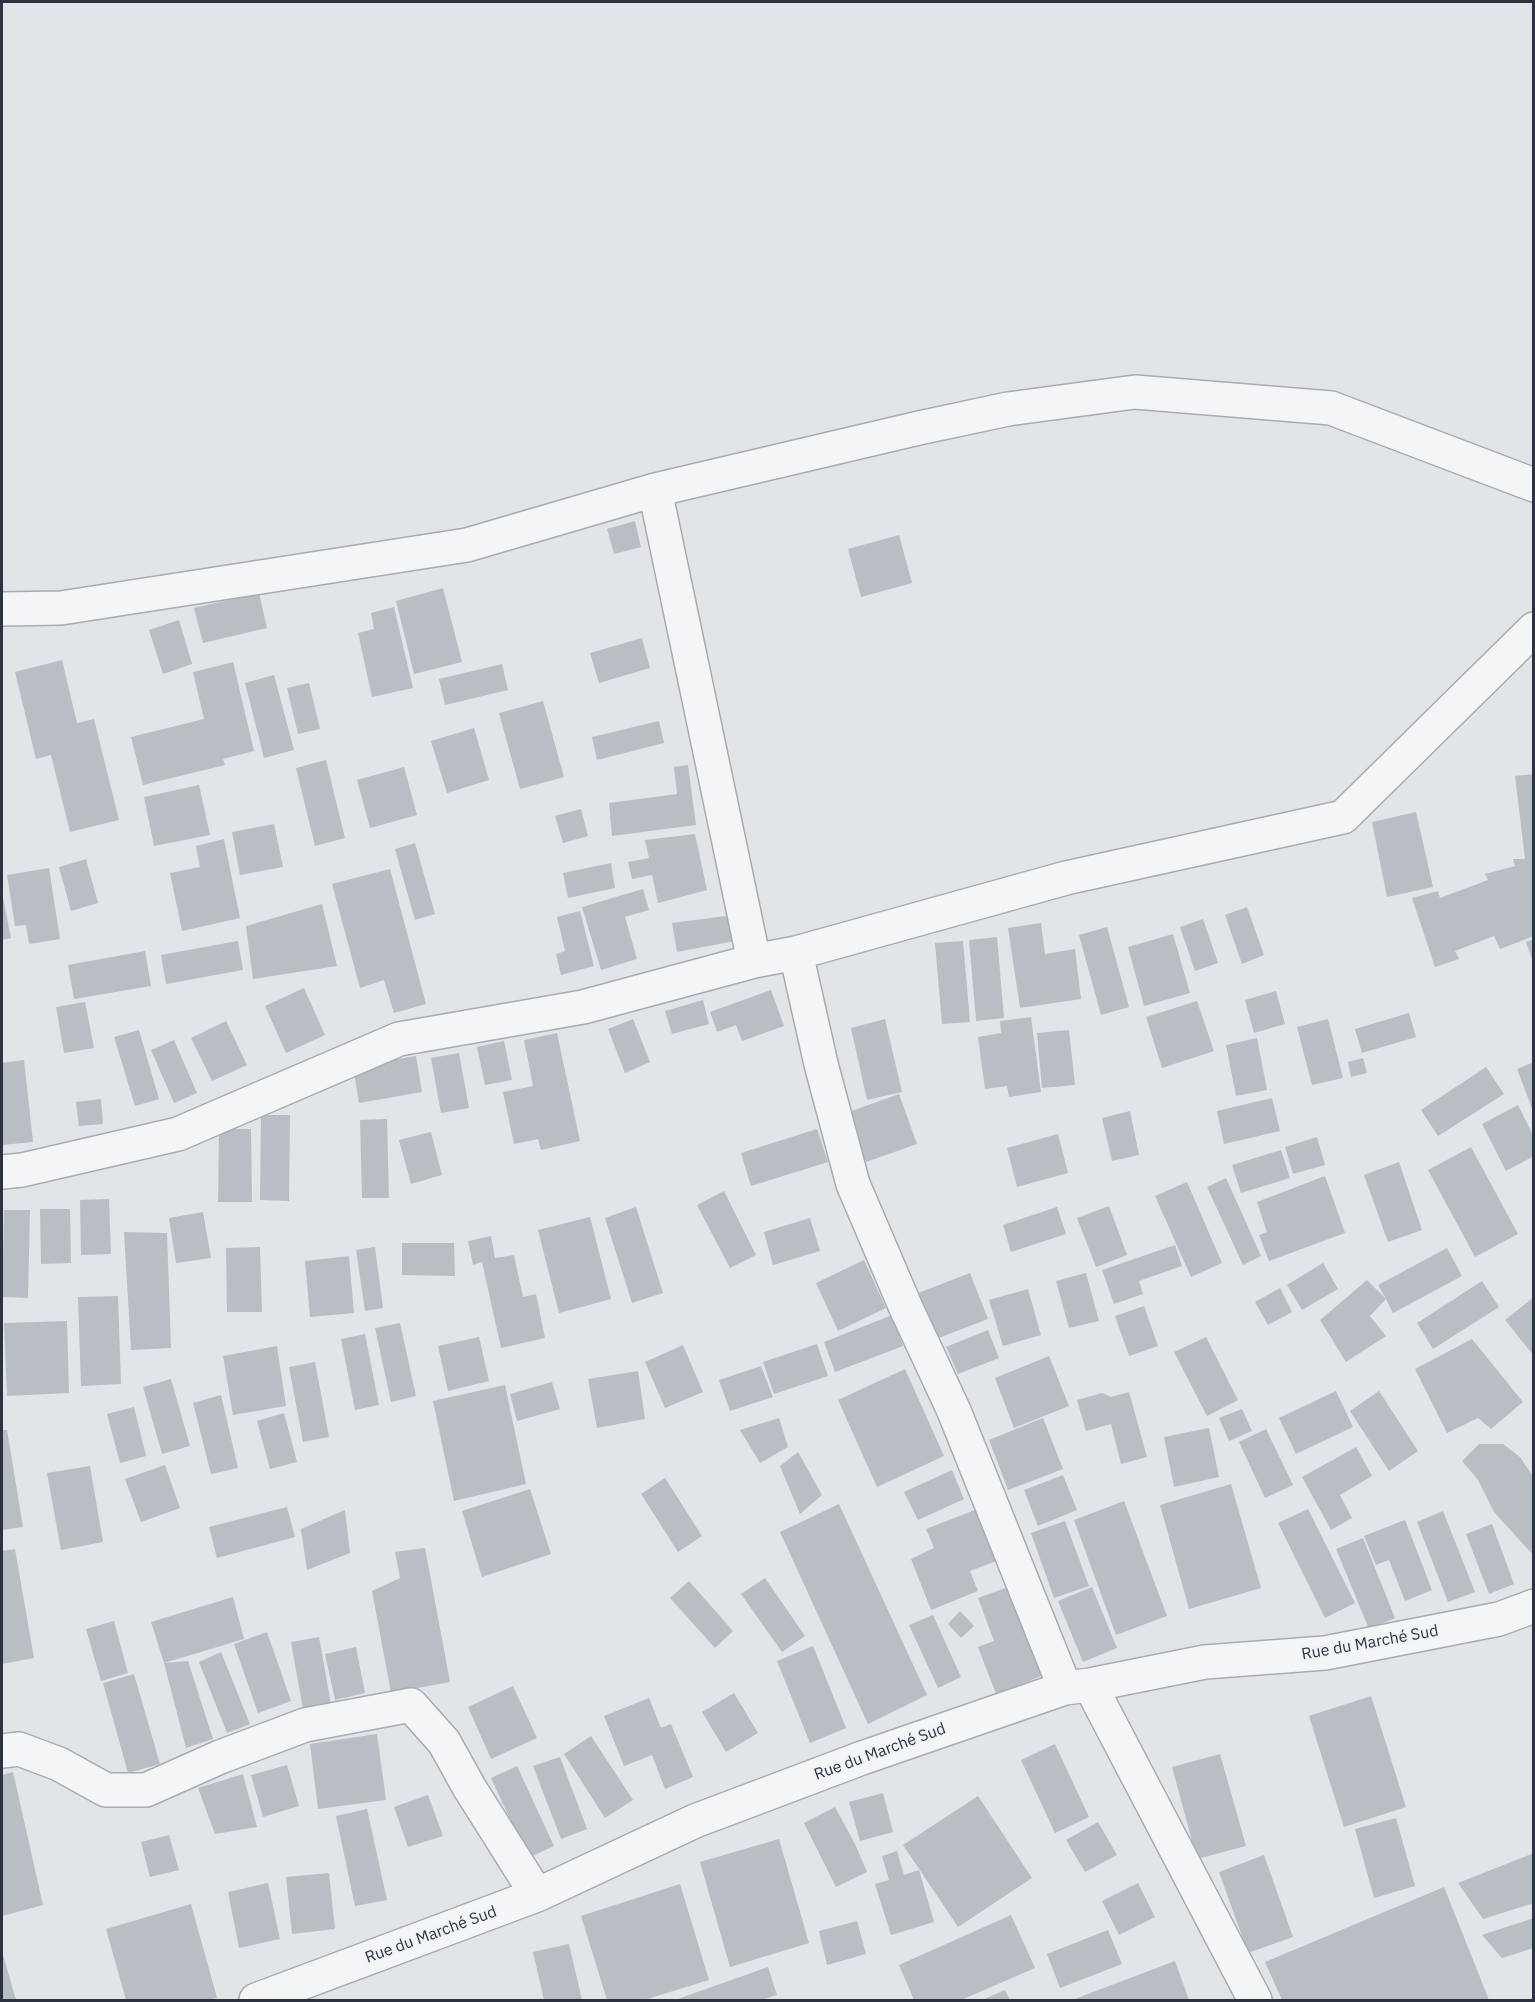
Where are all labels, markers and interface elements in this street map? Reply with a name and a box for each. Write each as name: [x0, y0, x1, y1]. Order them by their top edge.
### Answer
street label: Rue du Marché Sud: [1300, 1622, 1440, 1664]
street label: Rue du Marché Sud: [812, 1719, 948, 1785]
street label: Rue du Marché Sud: [363, 1902, 499, 1968]

